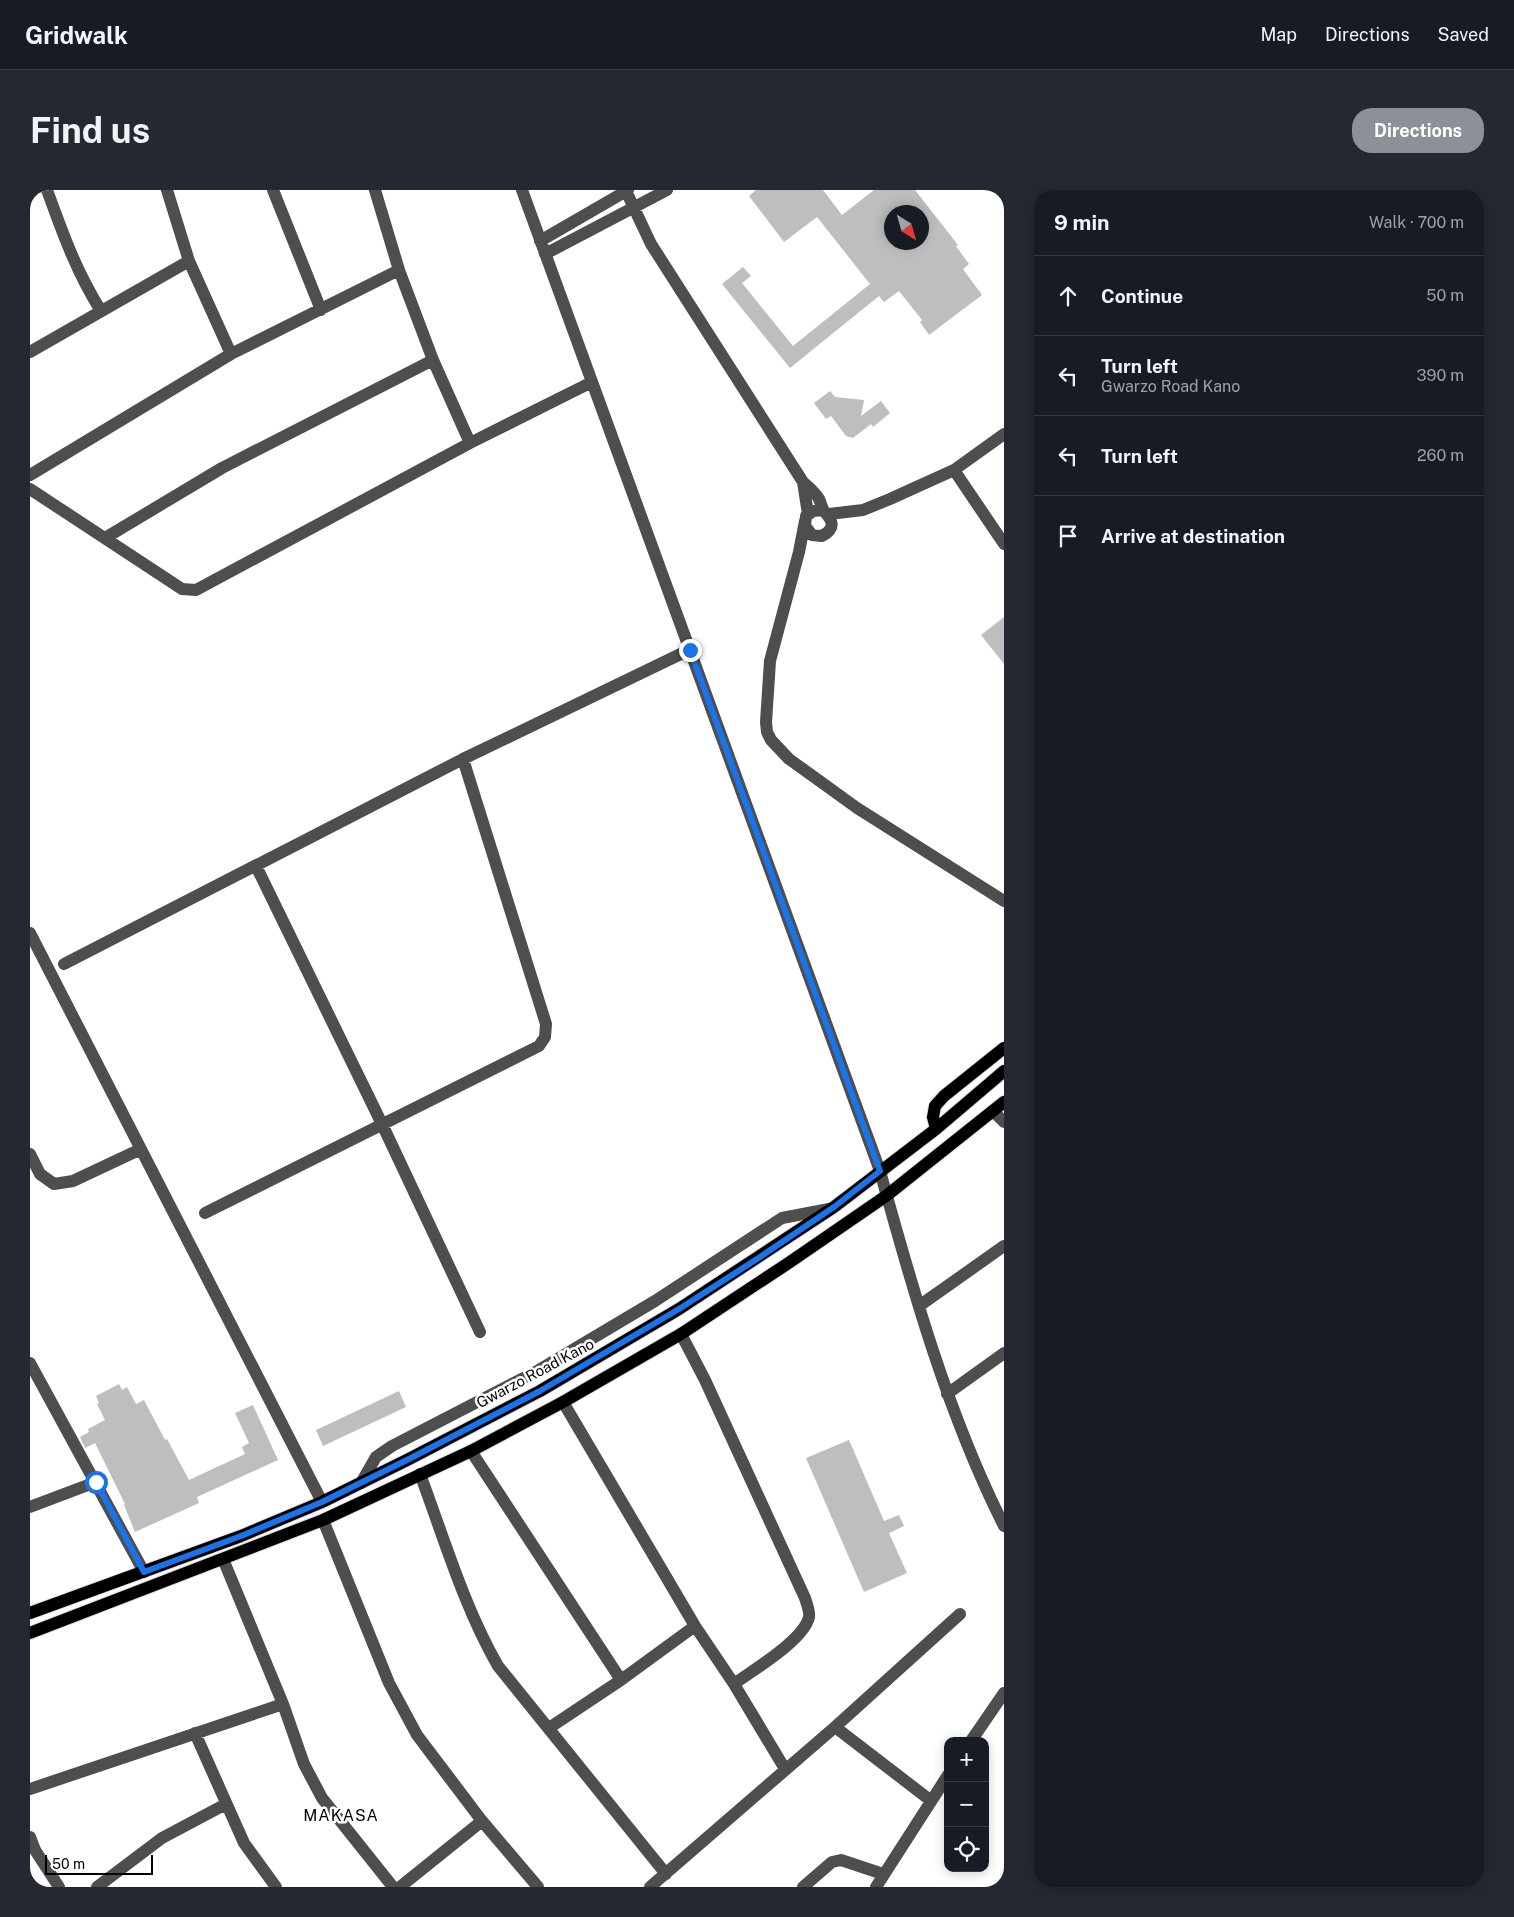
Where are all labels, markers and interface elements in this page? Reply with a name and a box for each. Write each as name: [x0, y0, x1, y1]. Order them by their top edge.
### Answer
text: Gridwalk: [25, 21, 128, 49]
text: Map: [1260, 24, 1297, 45]
text: Directions: [1325, 24, 1410, 45]
text: Saved: [1438, 24, 1489, 45]
button: Directions: [1352, 108, 1484, 153]
text: Find us: [30, 110, 150, 151]
north arrow: [884, 205, 929, 250]
text: 9 min: [1054, 210, 1110, 235]
text: Walk · 700 m: [1369, 213, 1464, 232]
icon: ahead: [1054, 282, 1082, 310]
text: Continue: [1101, 285, 1183, 307]
text: 50 m: [1426, 286, 1464, 305]
text: Turn left: [1101, 355, 1178, 377]
icon: left: [1054, 362, 1082, 390]
text: 390 m: [1417, 366, 1464, 385]
text: Gwarzo Road Kano: [1101, 377, 1240, 396]
icon: left: [1054, 442, 1082, 470]
text: Turn left: [1101, 445, 1178, 467]
text: 260 m: [1417, 446, 1464, 465]
icon: arrive: [1054, 522, 1082, 550]
text: Arrive at destination: [1101, 525, 1285, 547]
route end: [679, 639, 702, 662]
street label: Gwarzo Road Kano: [473, 1335, 597, 1411]
route start: [85, 1471, 108, 1494]
map controls: [944, 1737, 989, 1872]
button: +: [944, 1737, 989, 1782]
button: −: [944, 1782, 989, 1827]
district label: MAKASA: [303, 1806, 379, 1825]
button: locate: [944, 1827, 989, 1872]
scale bar: [45, 1852, 152, 1875]
text: 50 m: [52, 1856, 85, 1872]

